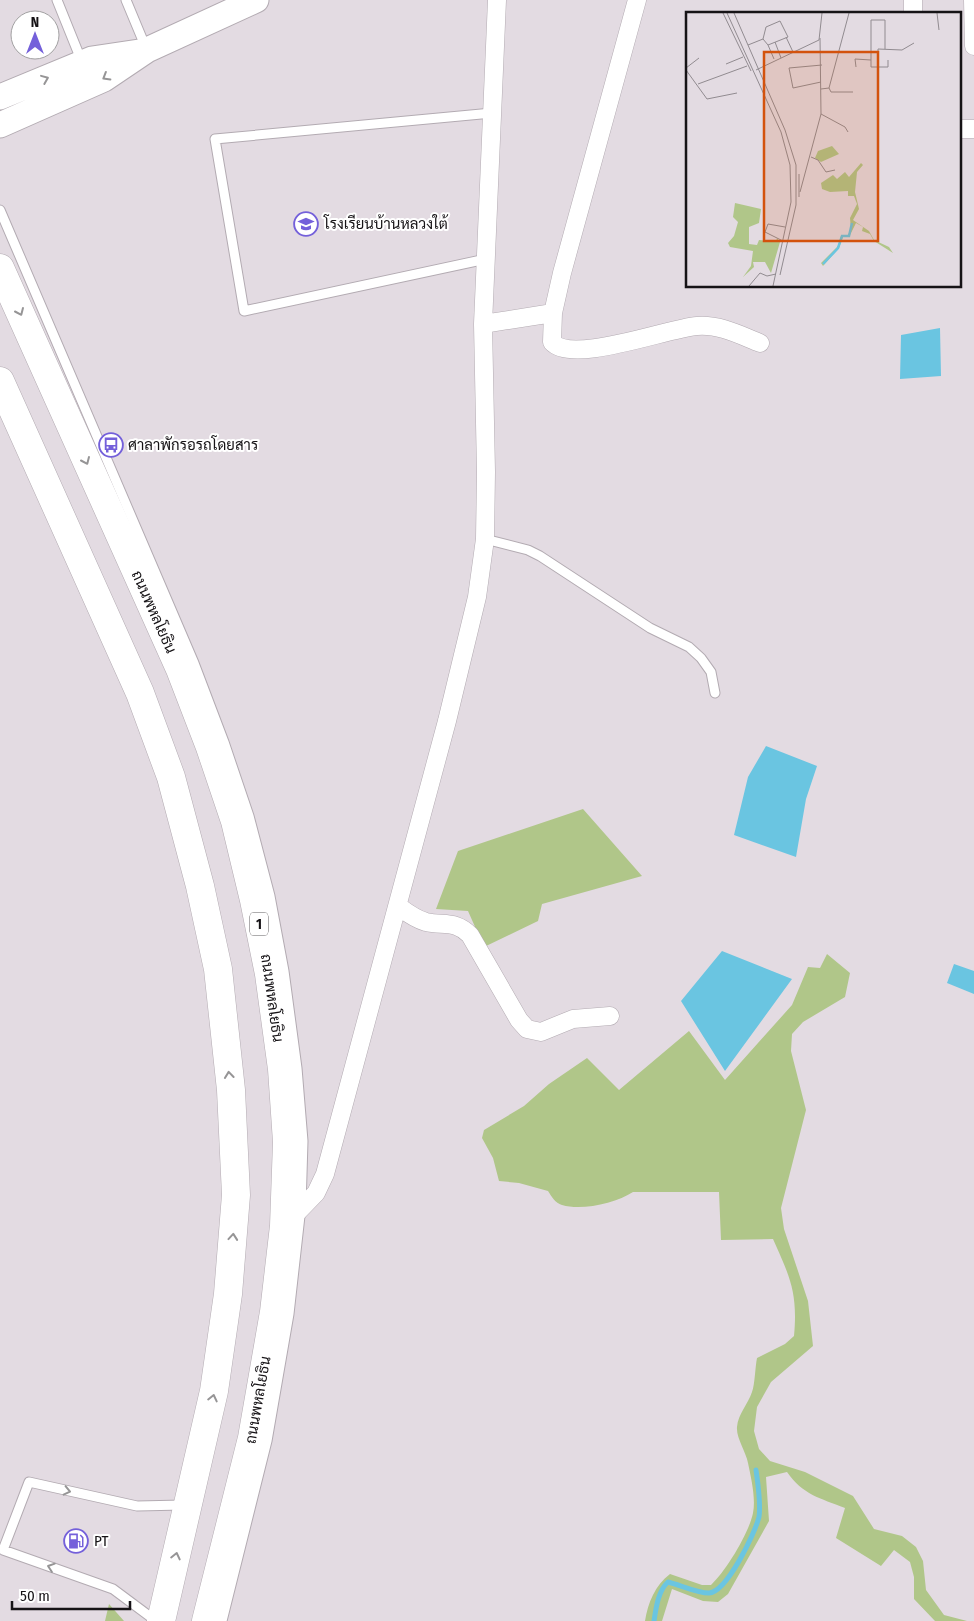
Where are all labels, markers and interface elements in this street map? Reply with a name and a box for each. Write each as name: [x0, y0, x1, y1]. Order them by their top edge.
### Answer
north arrow: [10, 10, 60, 60]
inset map: [686, 12, 962, 288]
text: N: [31, 14, 39, 31]
one-way arrow: [103, 71, 112, 81]
one-way arrow: [40, 74, 49, 85]
school or university icon: โรงเรียนบ้านหลวงใต้: [293, 211, 319, 237]
place label: โรงเรียนบ้านหลวงใต้: [323, 214, 449, 233]
one-way arrow: [14, 307, 24, 316]
bus stop icon: ศาลาพักรอรถโดยสาร: [98, 432, 124, 458]
place label: ศาลาพักรอรถโดยสาร: [128, 435, 258, 454]
one-way arrow: [80, 456, 91, 465]
street label: ถนนพหลโยธิน: [128, 567, 181, 656]
road number: 1: [250, 912, 268, 936]
street label: ถนนพหลโยธิน: [257, 953, 288, 1043]
one-way arrow: [224, 1071, 235, 1079]
one-way arrow: [227, 1233, 238, 1241]
street label: ถนนพหลโยธิน: [240, 1355, 275, 1445]
one-way arrow: [207, 1394, 218, 1403]
one-way arrow: [62, 1485, 71, 1495]
fuel station icon: PT: [63, 1528, 89, 1554]
place label: PT: [94, 1532, 109, 1550]
one-way arrow: [170, 1552, 181, 1561]
one-way arrow: [48, 1563, 56, 1573]
scale bar: [12, 1578, 130, 1610]
text: 50 m: [20, 1587, 50, 1605]

